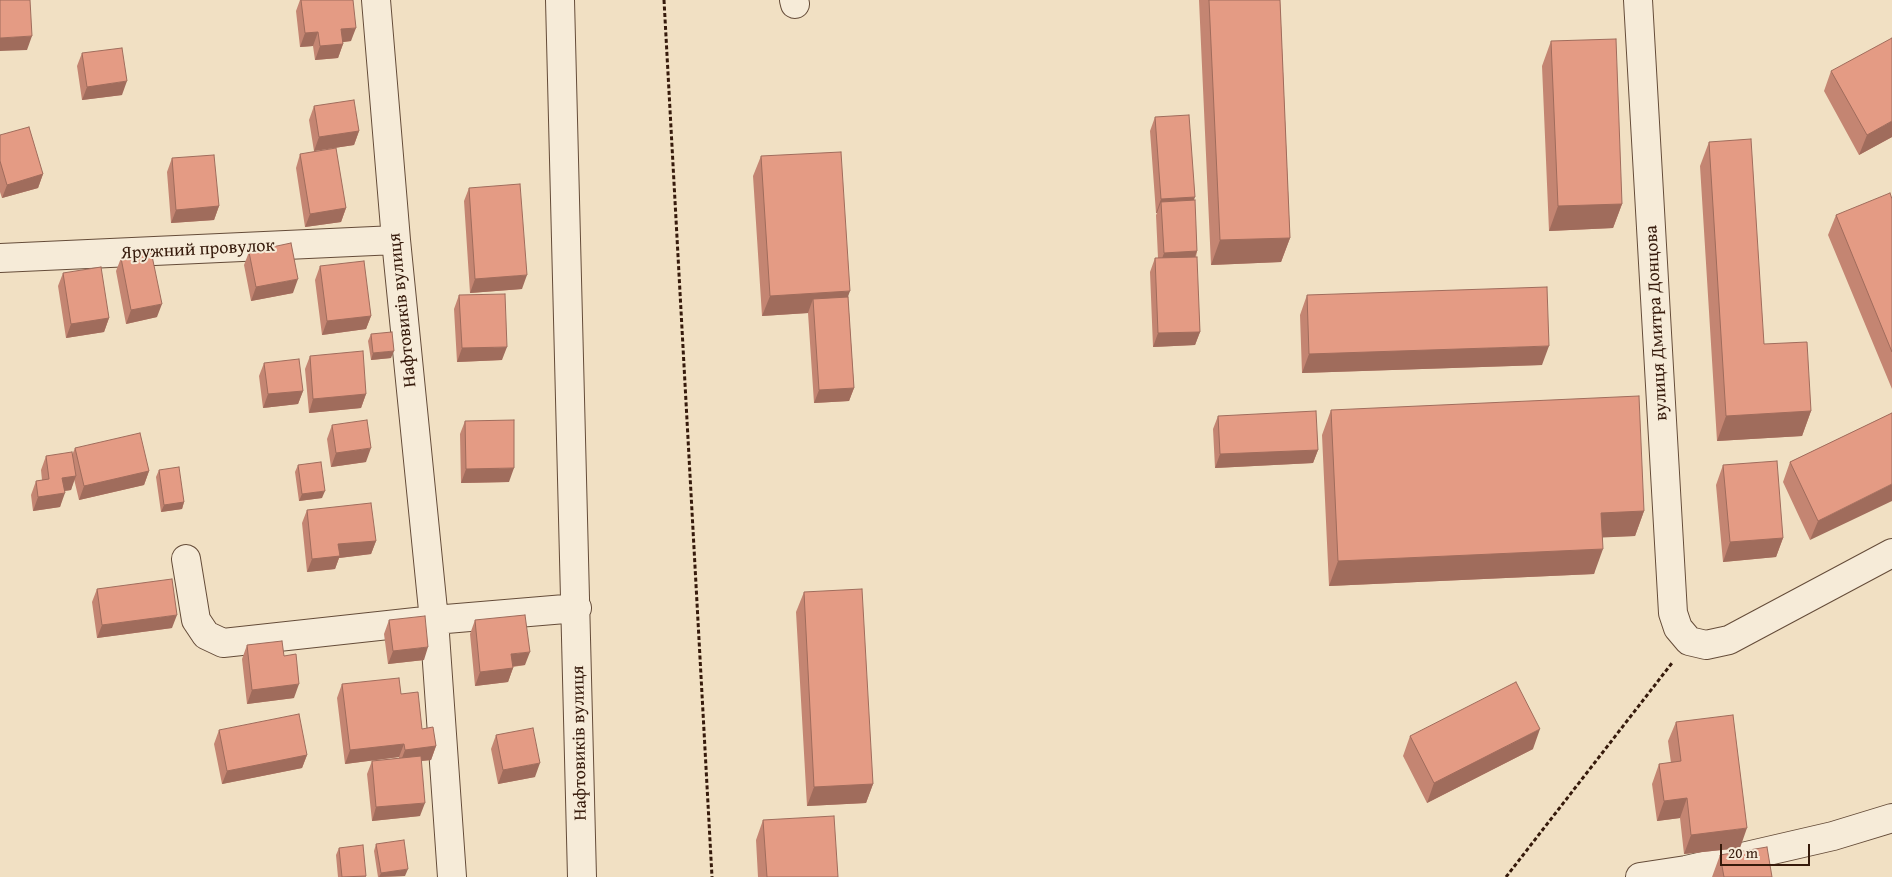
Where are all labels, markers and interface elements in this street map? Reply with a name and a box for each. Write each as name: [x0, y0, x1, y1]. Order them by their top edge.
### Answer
street label: вулиця Дмитра Донцова: [1641, 225, 1673, 421]
street label: Нафтовиків вулиця: [384, 232, 422, 388]
street label: Яружний провулок: [121, 235, 275, 265]
street label: Нафтовиків вулиця: [568, 665, 592, 821]
scale bar: [1722, 834, 1812, 866]
text: 20 m: [1728, 842, 1758, 863]

